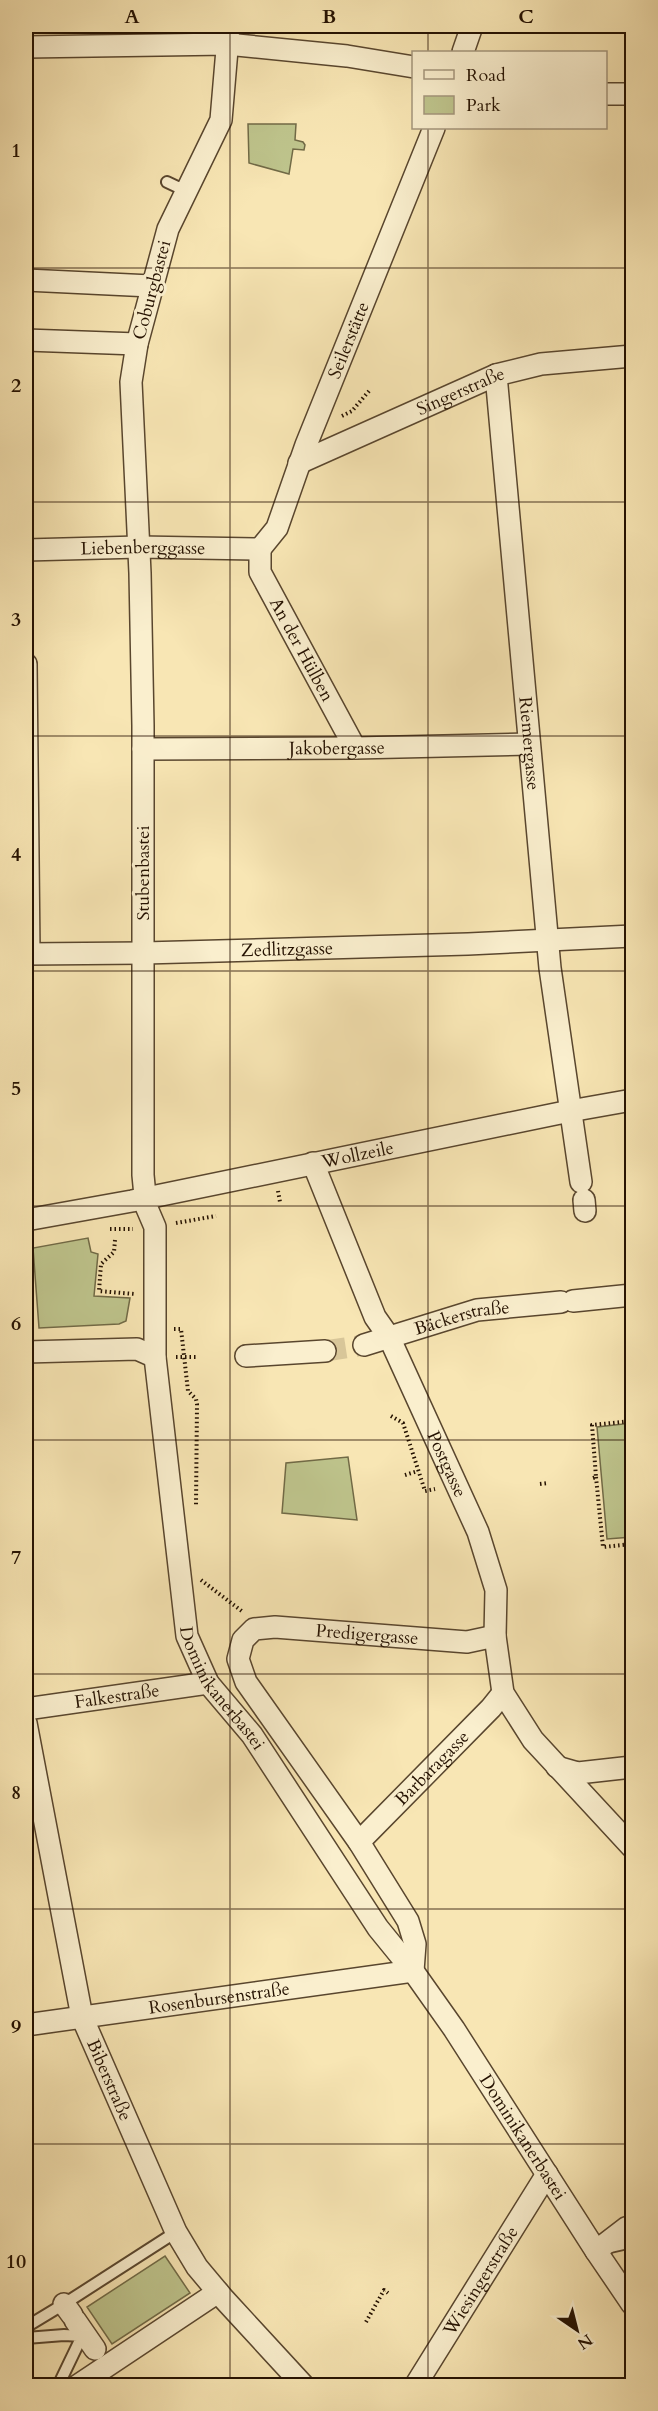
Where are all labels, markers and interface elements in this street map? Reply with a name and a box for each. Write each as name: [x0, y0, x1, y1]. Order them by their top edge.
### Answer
text: A: [124, 3, 140, 30]
text: B: [322, 3, 336, 30]
text: C: [518, 3, 534, 30]
legend: [412, 51, 607, 129]
text: Road: [466, 63, 506, 88]
text: Park: [466, 93, 501, 118]
text: 1: [11, 137, 21, 164]
street label: Coburgbastei: [127, 237, 177, 343]
street label: Seilerstätte: [322, 298, 375, 382]
street label: Singerstraße: [413, 361, 507, 421]
text: 2: [11, 372, 21, 399]
street label: Liebenberggasse: [80, 534, 206, 561]
street label: An der Hülben: [264, 593, 340, 707]
text: 3: [11, 606, 21, 633]
street label: Riemergasse: [513, 696, 546, 791]
street label: Jakobergasse: [286, 735, 385, 761]
street label: Stubenbastei: [131, 825, 156, 921]
text: 4: [11, 841, 21, 868]
street label: Zedlitzgasse: [241, 935, 333, 963]
text: 5: [11, 1075, 21, 1102]
street label: Wollzeile: [318, 1135, 396, 1174]
street label: Bäckerstraße: [411, 1294, 511, 1341]
text: 6: [11, 1310, 21, 1337]
street label: Postgasse: [421, 1427, 473, 1501]
text: 7: [11, 1544, 21, 1571]
street label: Predigergasse: [315, 1618, 419, 1651]
street label: Dominikanerbastei: [173, 1625, 271, 1755]
street label: Falkestraße: [73, 1678, 161, 1714]
street label: Barbaragasse: [389, 1725, 475, 1811]
text: 8: [11, 1779, 21, 1806]
street label: Rosenbursenstraße: [147, 1976, 291, 2020]
text: 9: [11, 2013, 21, 2040]
street label: Biberstraße: [81, 2035, 138, 2125]
street label: Dominikanerbastei: [474, 2069, 573, 2205]
street label: Wiesingerstraße: [437, 2221, 524, 2341]
text: 10: [6, 2248, 26, 2275]
north arrow: [547, 2300, 607, 2360]
text: N: [573, 2328, 597, 2355]

